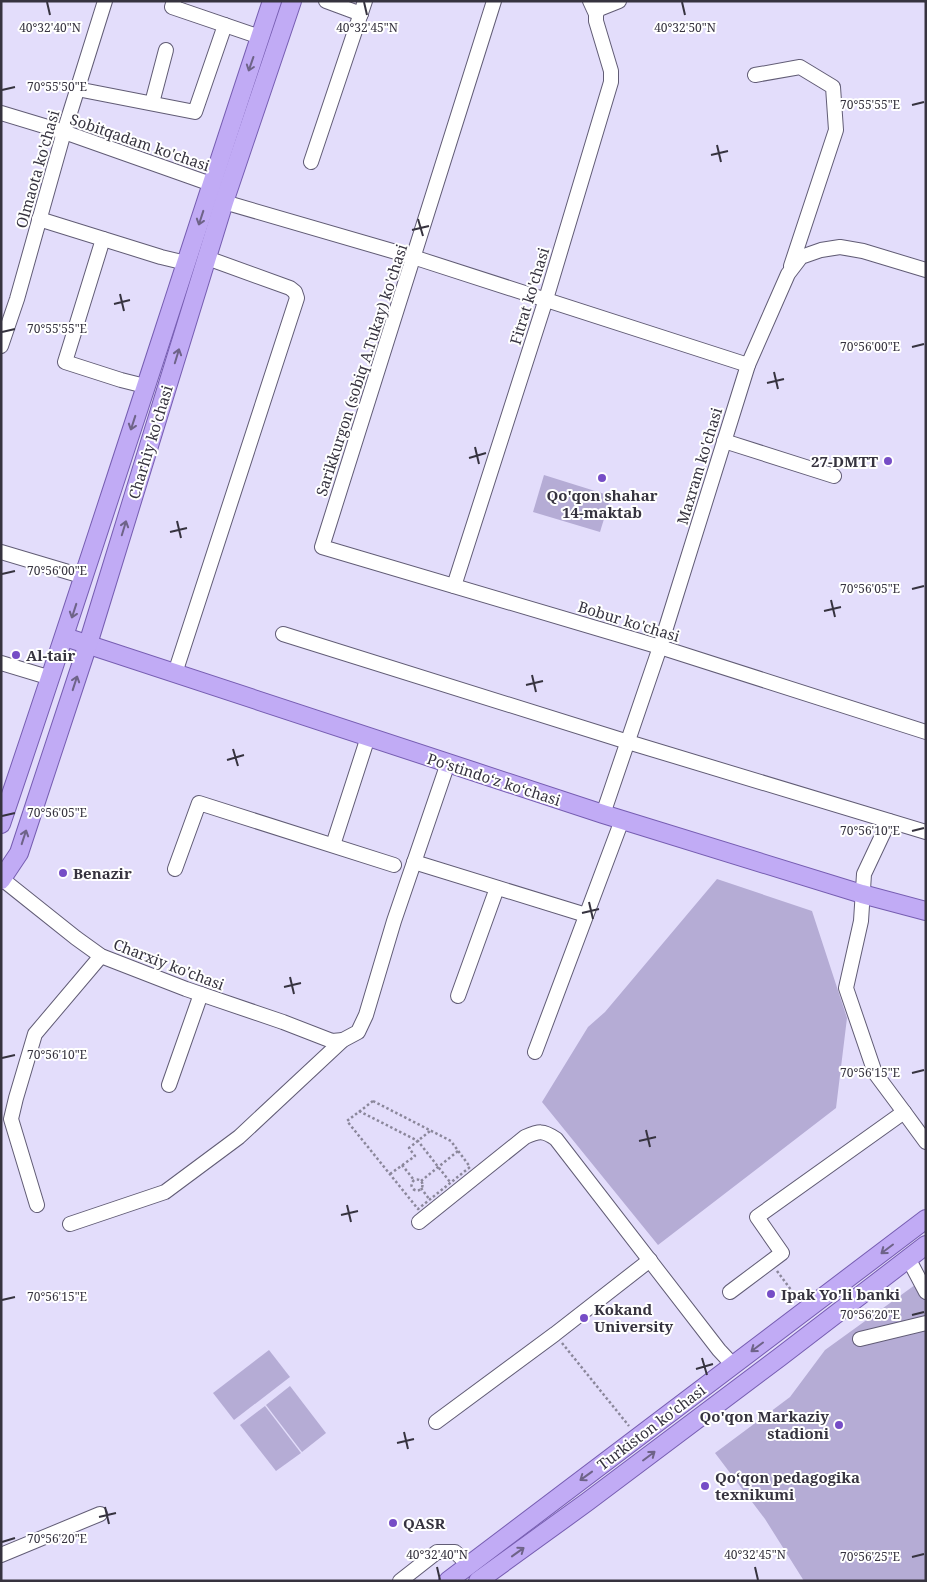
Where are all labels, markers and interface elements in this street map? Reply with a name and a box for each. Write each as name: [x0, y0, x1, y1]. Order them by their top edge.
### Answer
text: 40°32'40"N: [19, 19, 81, 36]
text: 40°32'45"N: [336, 19, 398, 36]
text: 40°32'50"N: [654, 19, 716, 36]
one-way arrow: [246, 56, 256, 72]
text: 70°55'50"E: [27, 78, 87, 95]
text: 70°55'55"E: [840, 96, 900, 113]
street label: Olmaota ko'chasi: [11, 108, 63, 230]
street label: Sobitqadam ko'chasi: [67, 109, 213, 175]
one-way arrow: [196, 210, 205, 226]
street label: Sarikkurgon (sobiq A.Tukay) ko'chasi: [311, 241, 411, 499]
street label: Fitrat ko'chasi: [505, 245, 553, 347]
text: 70°55'55"E: [27, 320, 87, 337]
text: 70°56'00"E: [840, 338, 900, 355]
one-way arrow: [173, 348, 183, 364]
street label: Charhiy ko'chasi: [123, 382, 177, 501]
street label: Maxram ko'chasi: [672, 405, 726, 527]
one-way arrow: [128, 414, 138, 430]
place label: 27-DMTT: [811, 451, 878, 471]
marker: 27-DMTT: [882, 455, 894, 467]
marker: Qo'qon shahar 14-maktab: [596, 472, 608, 484]
place label: Qo'qon shahar 14-maktab: [547, 485, 658, 522]
one-way arrow: [120, 520, 129, 536]
text: 70°56'00"E: [27, 562, 87, 579]
text: 70°56'05"E: [840, 580, 900, 597]
street label: Bobur ko'chasi: [576, 596, 682, 646]
one-way arrow: [68, 603, 78, 619]
place label: Al-tair: [26, 645, 76, 665]
marker: Al-tair: [10, 649, 22, 661]
one-way arrow: [71, 675, 81, 691]
street label: Poʻstindoʻz koʻchasi: [425, 748, 563, 810]
text: 70°56'05"E: [27, 804, 87, 821]
text: 70°56'10"E: [840, 822, 900, 839]
one-way arrow: [20, 830, 29, 845]
place label: Benazir: [73, 863, 132, 883]
marker: Benazir: [57, 867, 69, 879]
street label: Charxiy ko'chasi: [111, 934, 227, 994]
text: 70°56'10"E: [27, 1046, 87, 1063]
text: 70°56'15"E: [840, 1064, 900, 1081]
one-way arrow: [880, 1244, 894, 1254]
place label: Ipak Yo'li banki: [781, 1284, 901, 1304]
text: 70°56'15"E: [27, 1288, 87, 1305]
marker: Ipak Yo'li banki: [765, 1288, 777, 1300]
place label: Kokand University: [594, 1299, 674, 1336]
text: 70°56'20"E: [840, 1306, 900, 1323]
marker: Kokand University: [578, 1312, 590, 1324]
one-way arrow: [751, 1341, 764, 1352]
street label: Turkiston ko'chasi: [593, 1380, 709, 1474]
place label: Qo'qon Markaziy stadioni: [700, 1406, 830, 1443]
marker: Qo'qon Markaziy stadioni: [833, 1419, 845, 1431]
one-way arrow: [642, 1451, 655, 1462]
place label: Qo‘qon pedagogika texnikumi: [715, 1467, 860, 1504]
one-way arrow: [580, 1471, 593, 1482]
marker: Qo‘qon pedagogika texnikumi: [699, 1480, 711, 1492]
place label: QASR: [403, 1513, 445, 1533]
marker: QASR: [387, 1517, 399, 1529]
text: 70°56'20"E: [27, 1530, 87, 1547]
text: 40°32'40"N: [406, 1546, 468, 1563]
text: 40°32'45"N: [724, 1546, 786, 1563]
one-way arrow: [510, 1547, 524, 1557]
text: 70°56'25"E: [840, 1548, 900, 1565]

